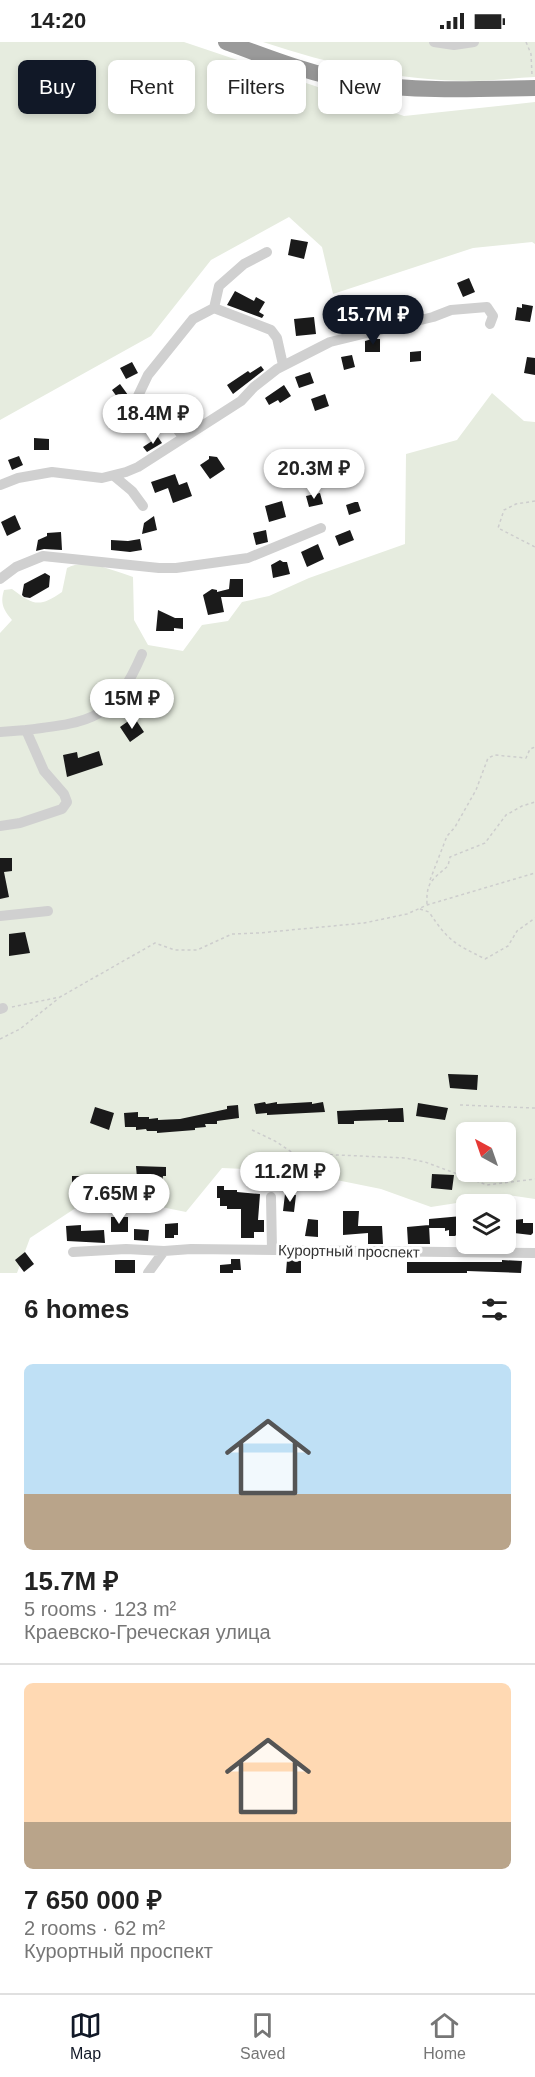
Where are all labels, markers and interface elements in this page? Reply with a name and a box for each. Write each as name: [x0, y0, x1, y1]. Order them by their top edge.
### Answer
text: 14:20: [30, 8, 86, 33]
chip: Buy: [18, 60, 96, 114]
chip: Rent: [108, 60, 195, 114]
chip: Filters: [207, 60, 306, 114]
chip: New: [318, 60, 402, 114]
pin: 15.7M ₽: [318, 295, 428, 346]
text: 15.7M ₽: [337, 303, 409, 325]
pin: 18.4M ₽: [98, 394, 208, 445]
text: 18.4M ₽: [117, 402, 189, 424]
pin: 20.3M ₽: [259, 449, 369, 500]
text: 20.3M ₽: [278, 457, 350, 479]
pin: 15M ₽: [90, 679, 174, 730]
text: 15M ₽: [104, 687, 160, 709]
north arrow: [456, 1122, 516, 1182]
map controls: [456, 1122, 516, 1254]
pin: 11.2M ₽: [235, 1152, 345, 1203]
text: 11.2M ₽: [254, 1160, 326, 1182]
pin: 7.65M ₽: [64, 1174, 174, 1225]
text: 7.65M ₽: [83, 1182, 155, 1204]
button: layers: [456, 1194, 516, 1254]
street label: Курортный проспект: [278, 1241, 420, 1261]
icon: filters: [478, 1293, 511, 1326]
text: 6 homes: [24, 1294, 130, 1324]
icon: home: [214, 1403, 322, 1511]
text: 15.7M ₽: [24, 1566, 119, 1596]
text: 5 rooms · 123 m²: [24, 1598, 176, 1620]
text: Краевско-Греческая улица: [24, 1621, 271, 1643]
icon: home: [214, 1722, 322, 1830]
text: 7 650 000 ₽: [24, 1885, 162, 1915]
text: 2 rooms · 62 m²: [24, 1917, 165, 1939]
text: Курортный проспект: [24, 1940, 213, 1962]
tab: Map: [69, 2009, 102, 2063]
tab: Saved: [240, 2009, 285, 2063]
tab: Home: [423, 2009, 466, 2063]

